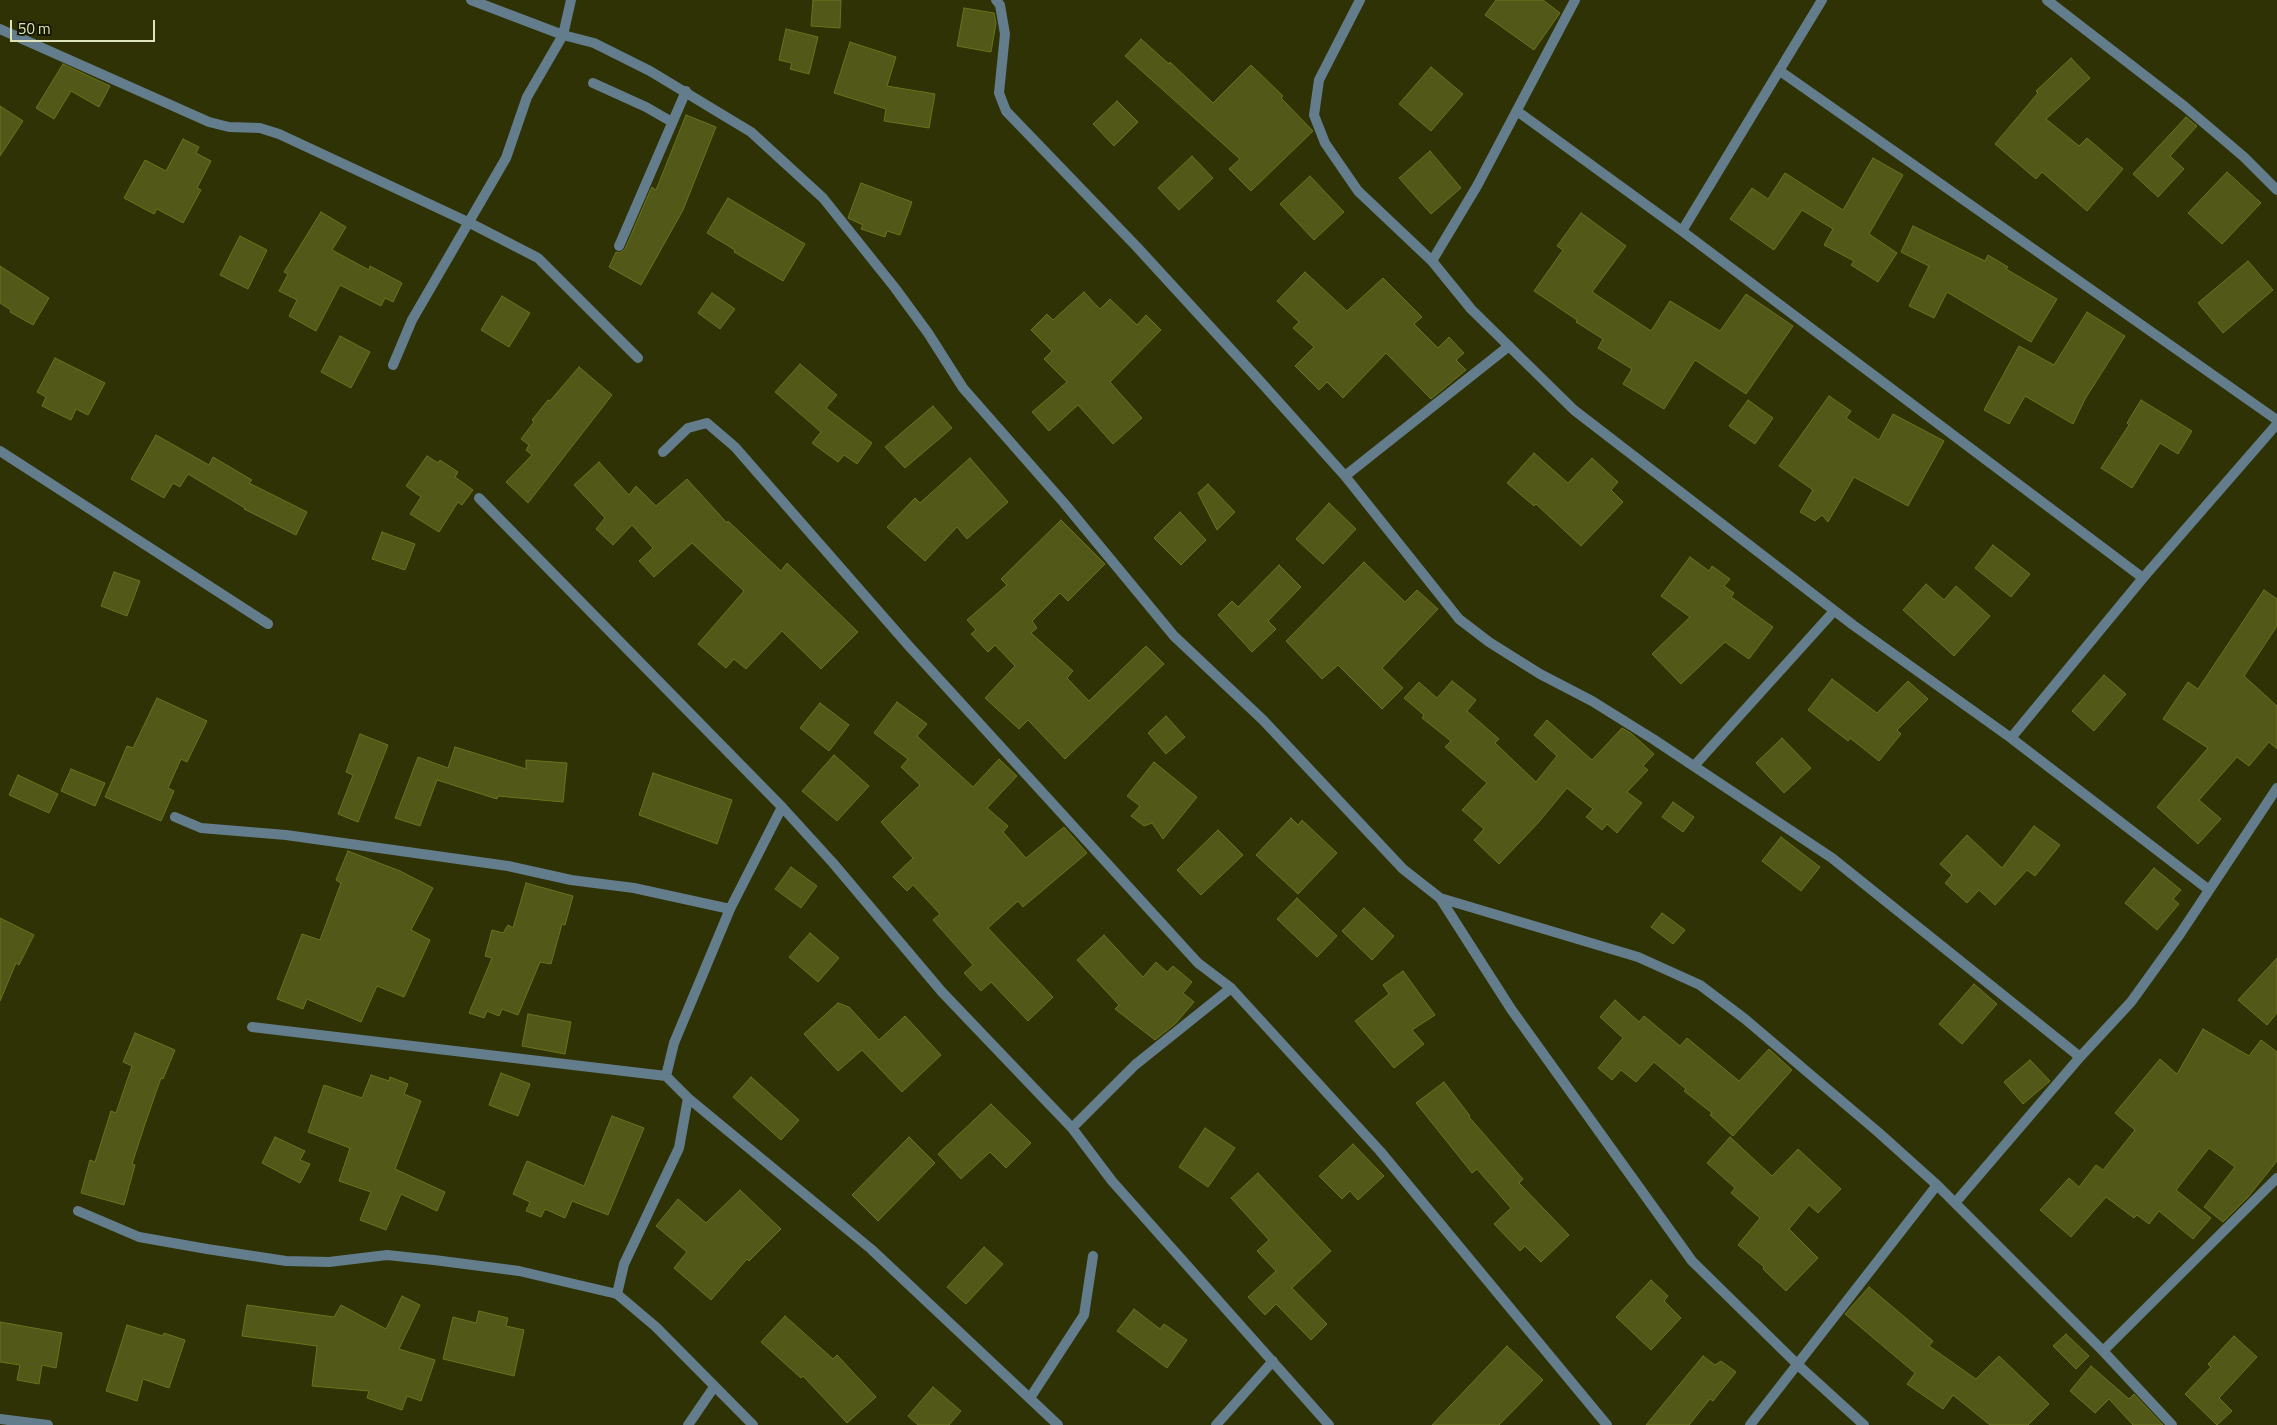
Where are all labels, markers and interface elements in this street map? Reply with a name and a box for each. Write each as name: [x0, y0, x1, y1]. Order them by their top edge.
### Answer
scale bar: [12, 10, 158, 42]
text: 50 m: [18, 17, 51, 40]

